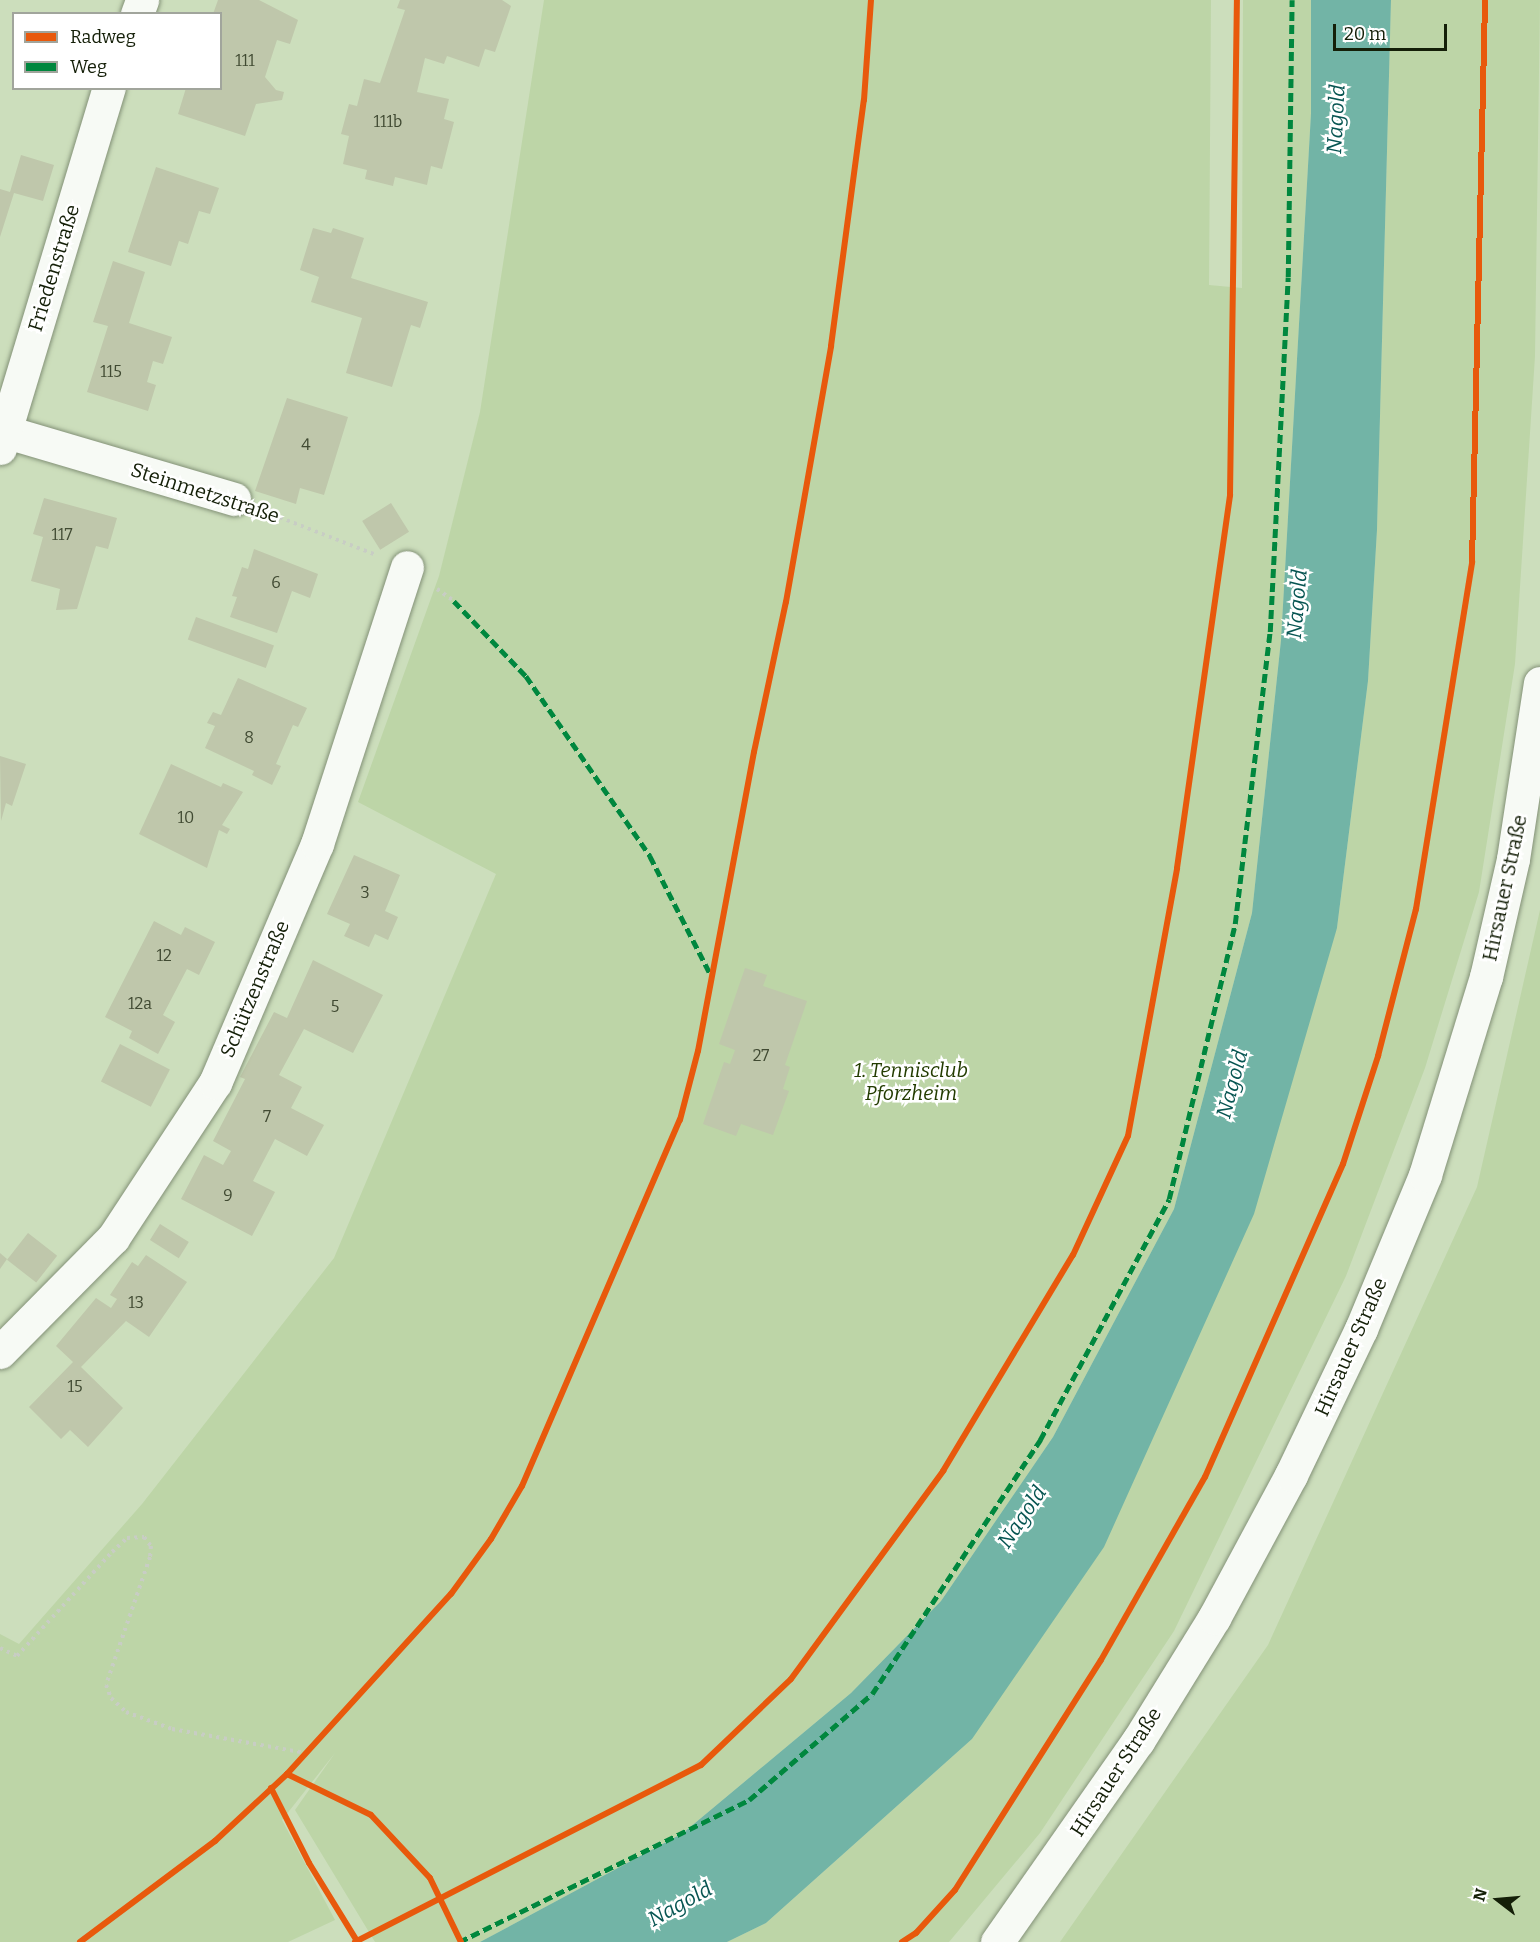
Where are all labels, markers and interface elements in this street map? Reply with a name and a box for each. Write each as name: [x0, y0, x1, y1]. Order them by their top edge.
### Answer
legend: [12, 12, 222, 90]
scale bar: [1336, 12, 1450, 50]
text: 20 m: [1344, 23, 1386, 45]
text: Radweg: [70, 26, 136, 48]
house number: 111: [235, 51, 255, 71]
text: Weg: [70, 56, 107, 78]
water label: Nagold: [1322, 84, 1350, 154]
house number: 111b: [374, 112, 402, 132]
street label: Friedenstraße: [23, 202, 85, 334]
house number: 115: [100, 362, 122, 382]
house number: 4: [301, 435, 311, 455]
street label: Steinmetzstraße: [128, 458, 282, 528]
house number: 117: [52, 525, 72, 545]
water label: Nagold: [1281, 568, 1313, 640]
house number: 6: [271, 573, 281, 593]
house number: 8: [244, 728, 254, 748]
house number: 10: [178, 808, 194, 828]
street label: Hirsauer Straße: [1478, 813, 1532, 963]
house number: 3: [360, 883, 370, 903]
street label: Schützenstraße: [215, 917, 295, 1061]
house number: 12: [156, 946, 172, 966]
house number: 12a: [128, 994, 152, 1014]
house number: 5: [331, 997, 339, 1017]
house number: 27: [753, 1046, 769, 1066]
water label: Nagold: [1211, 1047, 1253, 1121]
park label: 1. Tennisclub Pforzheim: [854, 1059, 968, 1106]
house number: 7: [263, 1107, 271, 1127]
house number: 9: [223, 1186, 233, 1206]
street label: Hirsauer Straße: [1310, 1274, 1392, 1420]
house number: 13: [128, 1293, 144, 1313]
house number: 15: [67, 1377, 83, 1397]
water label: Nagold: [992, 1481, 1052, 1553]
street label: Hirsauer Straße: [1065, 1703, 1167, 1841]
north arrow: [1468, 1870, 1528, 1930]
water label: Nagold: [643, 1876, 717, 1932]
text: N: [1469, 1886, 1491, 1903]

